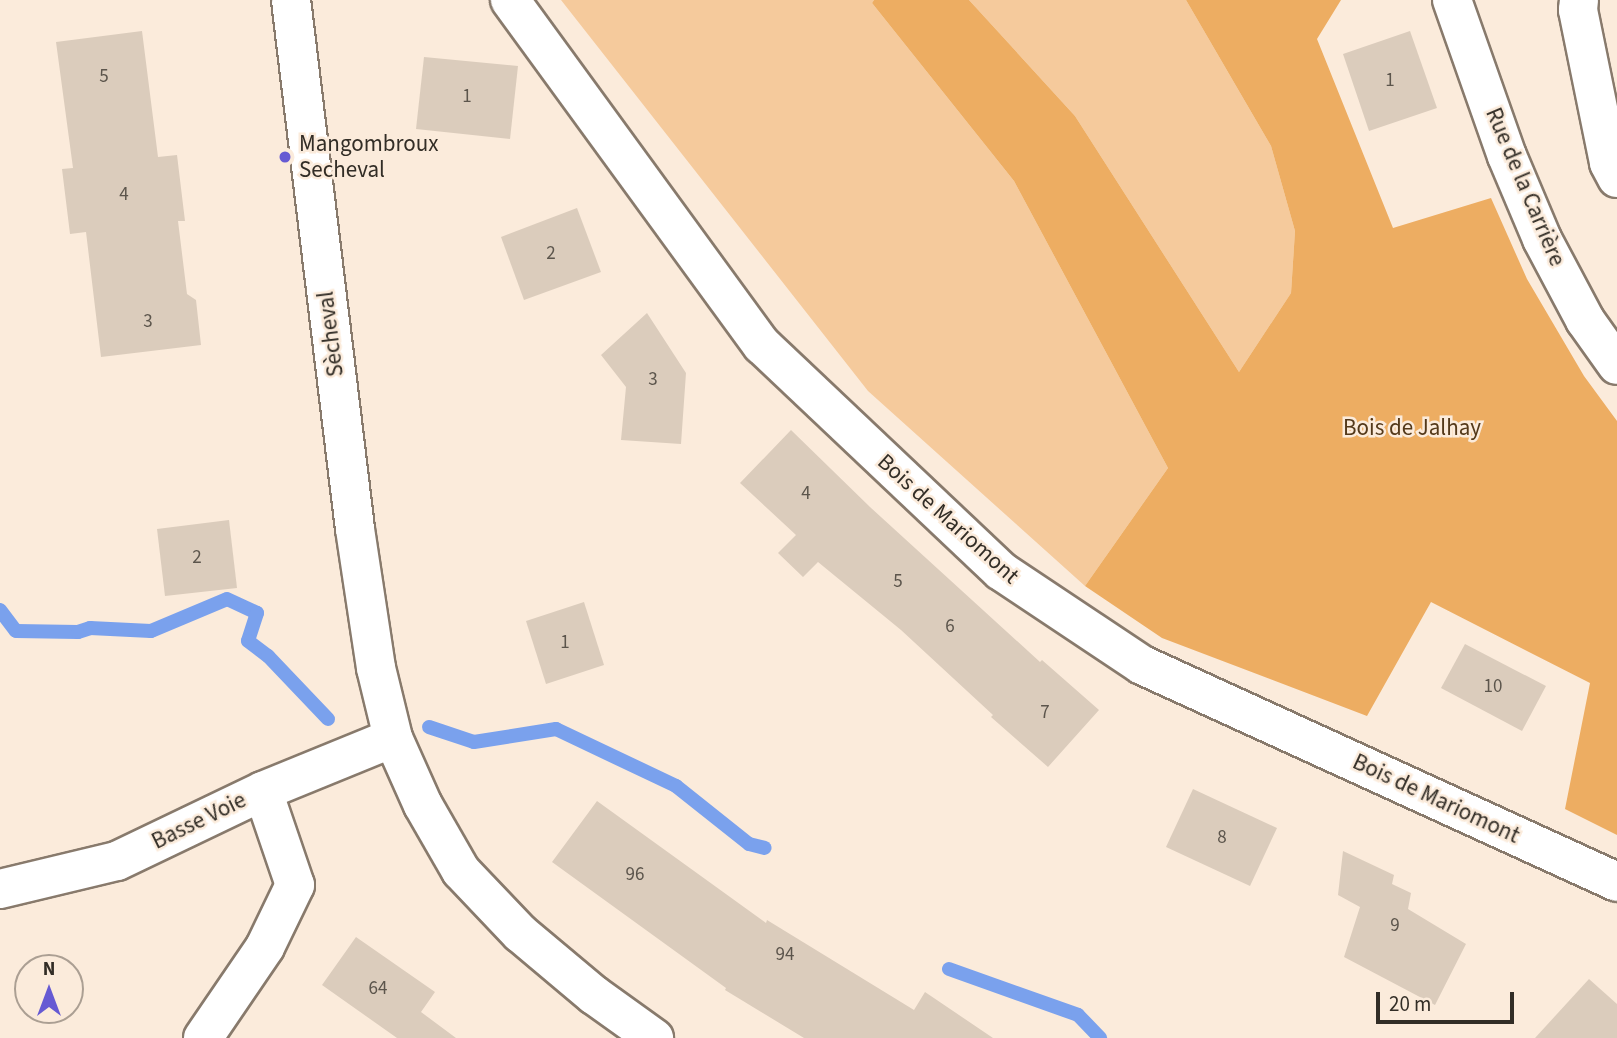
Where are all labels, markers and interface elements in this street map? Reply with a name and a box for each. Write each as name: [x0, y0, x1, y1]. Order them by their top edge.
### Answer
house number: 5: [99, 66, 109, 88]
house number: 1: [1385, 70, 1395, 92]
house number: 1: [462, 86, 472, 108]
street label: Rue de la Carrière: [1479, 104, 1571, 270]
place label: Mangombroux Secheval: [299, 130, 438, 184]
marker: Mangombroux Secheval: [277, 149, 293, 165]
house number: 4: [119, 184, 129, 206]
house number: 2: [546, 243, 556, 265]
street label: Sècheval: [312, 290, 350, 378]
house number: 3: [143, 311, 153, 333]
house number: 3: [648, 369, 658, 391]
park label: Bois de Jalhay: [1343, 414, 1481, 442]
street label: Bois de Mariomont: [872, 448, 1024, 590]
house number: 4: [801, 483, 811, 505]
house number: 2: [192, 547, 202, 569]
house number: 5: [893, 571, 903, 593]
house number: 6: [945, 616, 955, 638]
house number: 1: [560, 632, 570, 654]
house number: 10: [1484, 676, 1502, 698]
house number: 7: [1040, 702, 1050, 724]
street label: Bois de Mariomont: [1348, 748, 1524, 850]
street label: Basse Voie: [147, 786, 251, 856]
house number: 8: [1217, 827, 1227, 849]
house number: 96: [626, 864, 644, 886]
house number: 9: [1390, 915, 1400, 937]
house number: 94: [776, 944, 794, 966]
north arrow: [14, 954, 84, 1024]
text: N: [43, 956, 55, 983]
house number: 64: [369, 978, 387, 1000]
scale bar: [1379, 978, 1517, 1022]
text: 20 m: [1389, 989, 1431, 1019]

